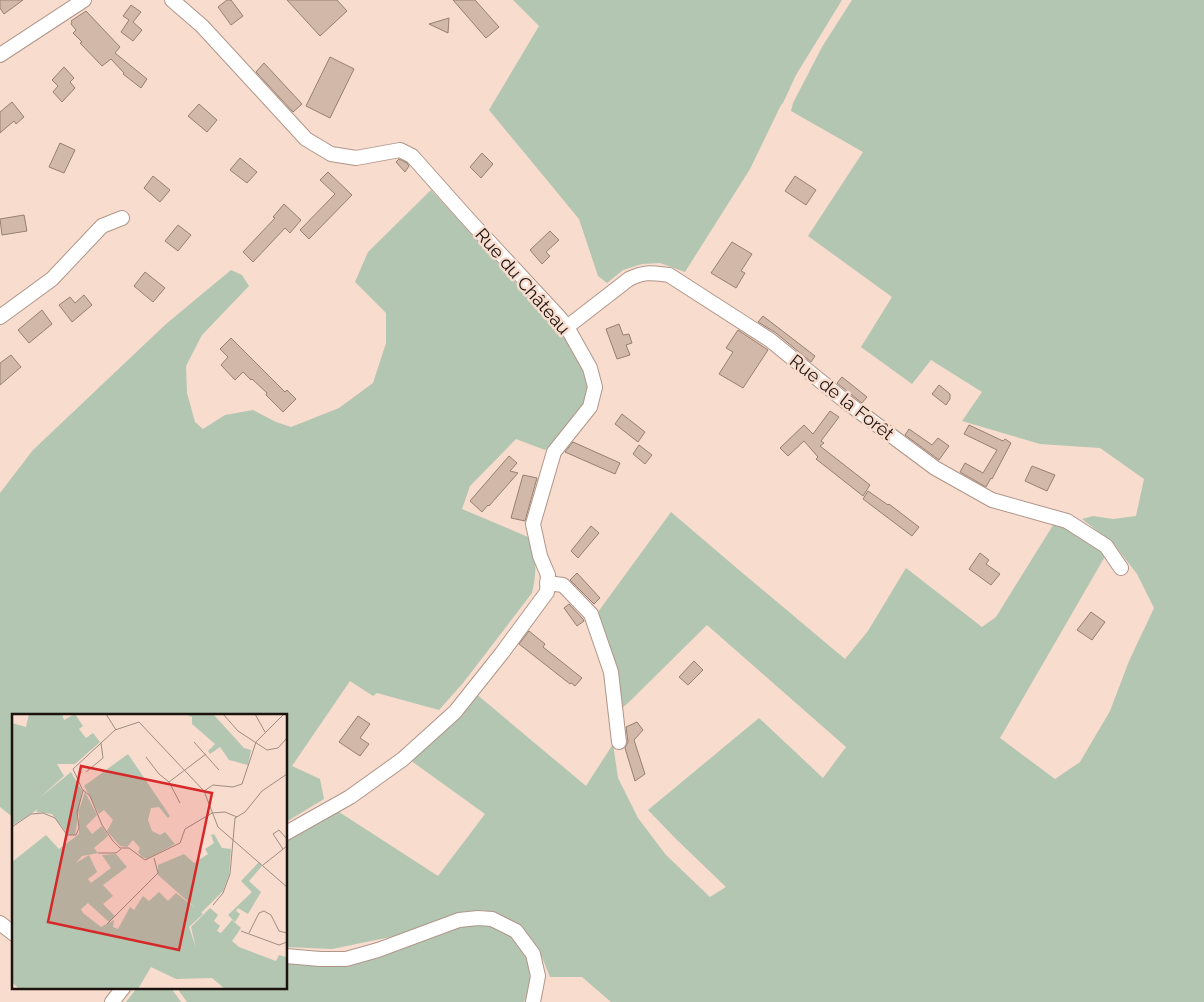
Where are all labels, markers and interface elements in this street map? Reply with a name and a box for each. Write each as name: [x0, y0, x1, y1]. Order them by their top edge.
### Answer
street label: Rue du Château: [471, 224, 575, 338]
street label: Rue de la Forêt: [786, 350, 898, 444]
inset map: [12, 714, 288, 990]

